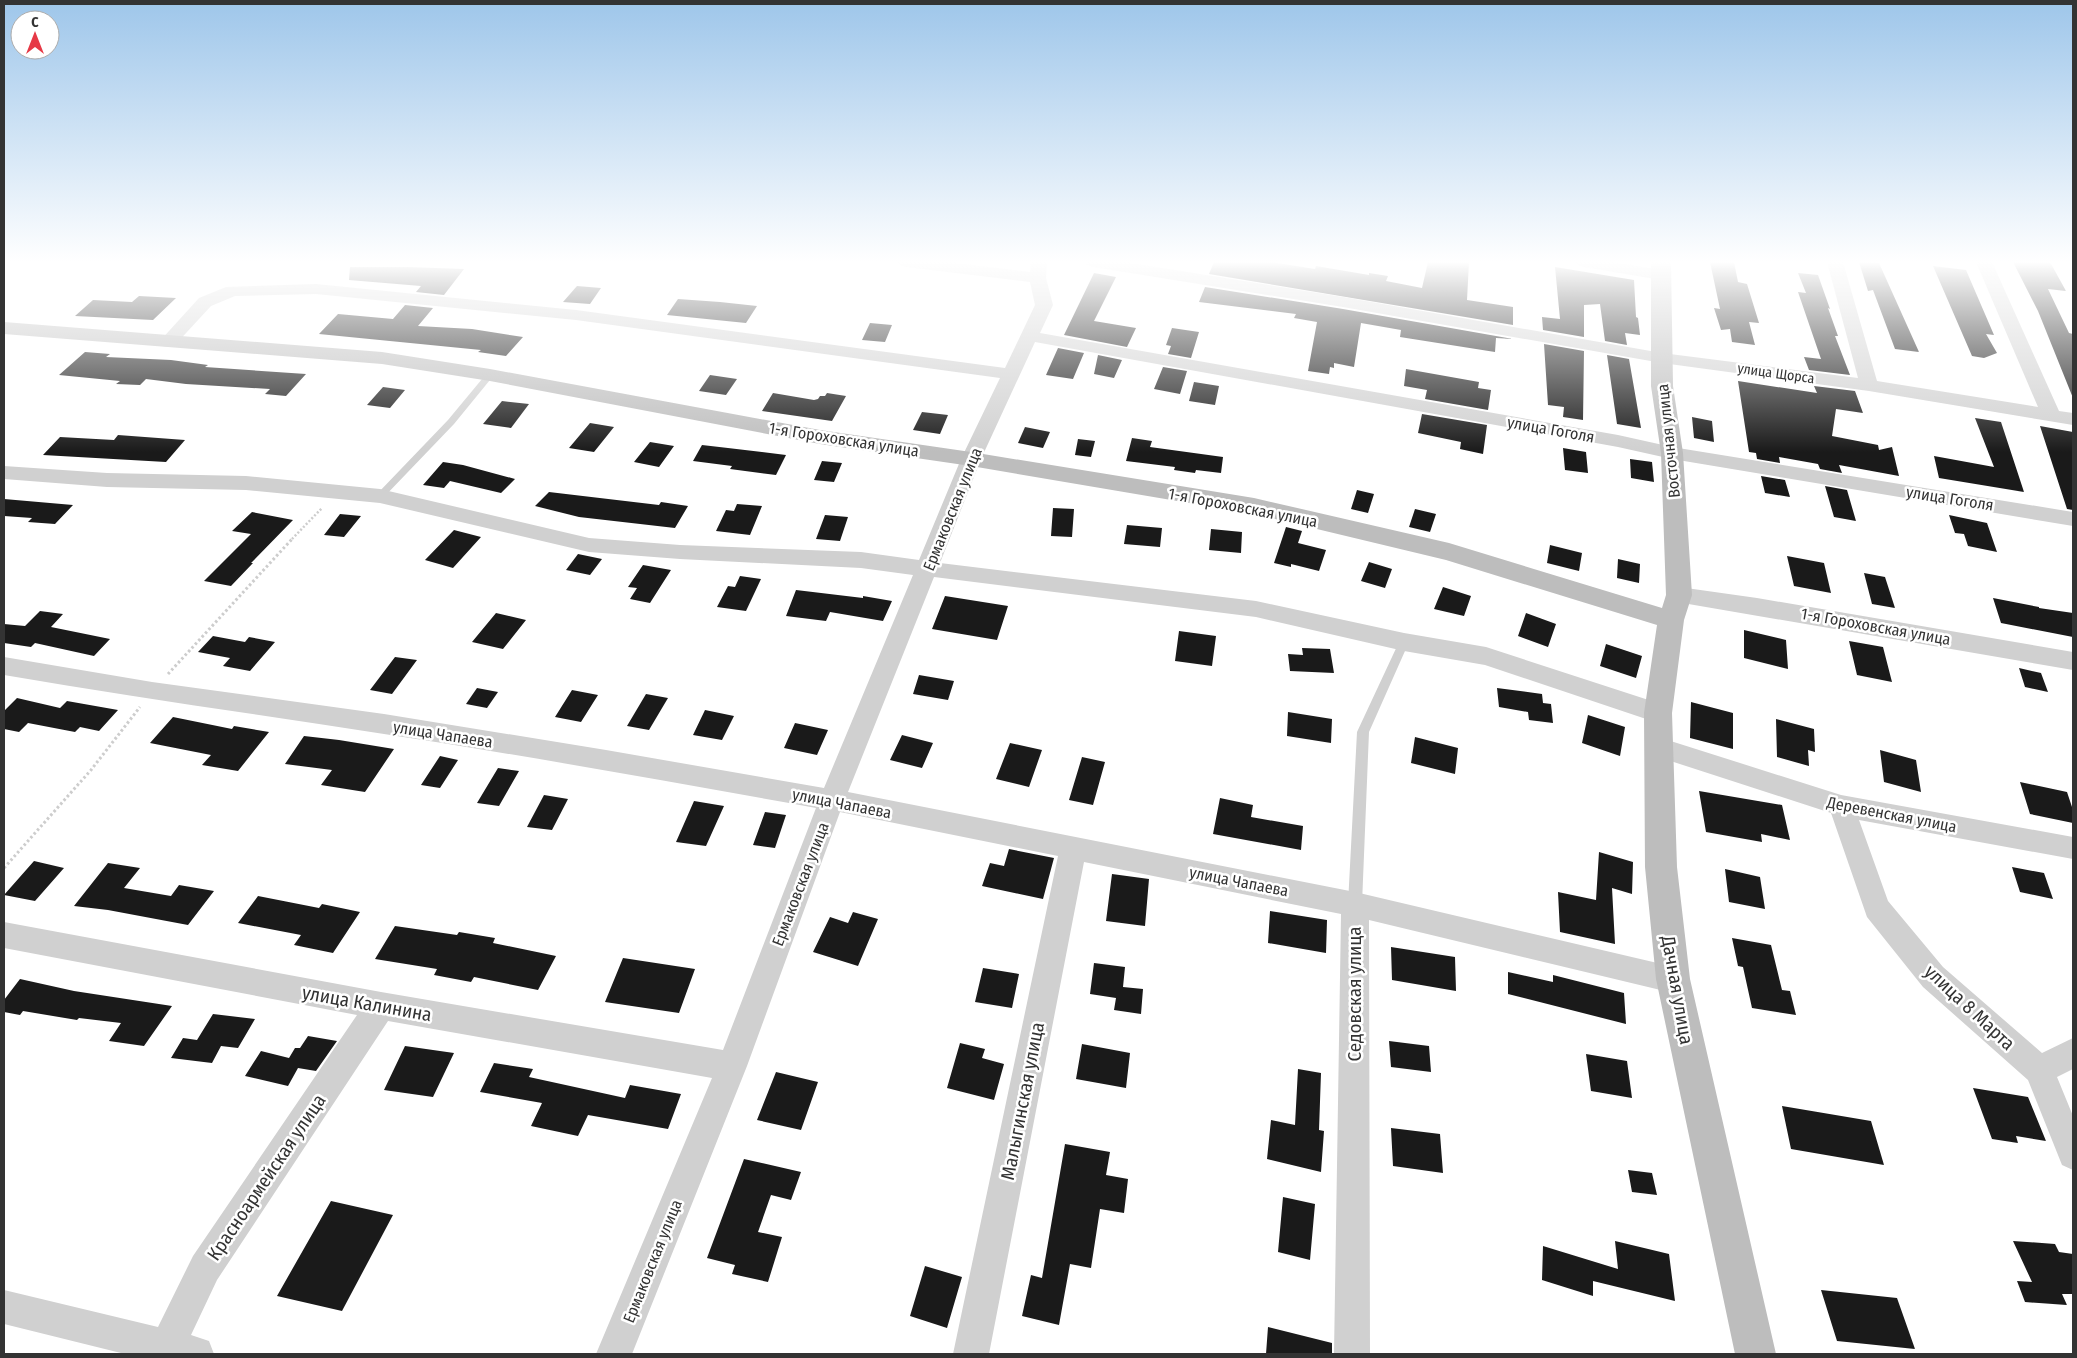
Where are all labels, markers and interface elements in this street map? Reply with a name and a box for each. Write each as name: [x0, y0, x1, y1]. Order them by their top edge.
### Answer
north arrow: [10, 10, 60, 60]
text: С: [31, 14, 39, 31]
street label: улица Щорса: [1736, 360, 1816, 387]
street label: Восточная улица: [1653, 383, 1684, 499]
street label: улица Гоголя: [1506, 412, 1596, 447]
street label: 1-я Гороховская улица: [768, 418, 920, 461]
street label: Ермаковская улица: [919, 445, 986, 574]
street label: улица Гоголя: [1905, 482, 1995, 515]
street label: 1-я Гороховская улица: [1167, 484, 1319, 531]
street label: 1-я Гороховская улица: [1800, 604, 1952, 649]
street label: улица Чапаева: [392, 717, 494, 752]
street label: улица Чапаева: [791, 785, 893, 822]
street label: Деревенская улица: [1825, 792, 1958, 836]
street label: Ермаковская улица: [768, 819, 833, 949]
street label: улица Чапаева: [1188, 863, 1290, 900]
street label: Седовская улица: [1343, 926, 1366, 1062]
street label: Дачная улица: [1656, 933, 1698, 1046]
street label: улица 8 Марта: [1920, 960, 2020, 1055]
street label: улица Калинина: [300, 981, 433, 1026]
street label: Малыгинская улица: [996, 1020, 1049, 1182]
street label: Красноармейская улица: [202, 1090, 331, 1265]
street label: Ермаковская улица: [619, 1197, 686, 1326]

